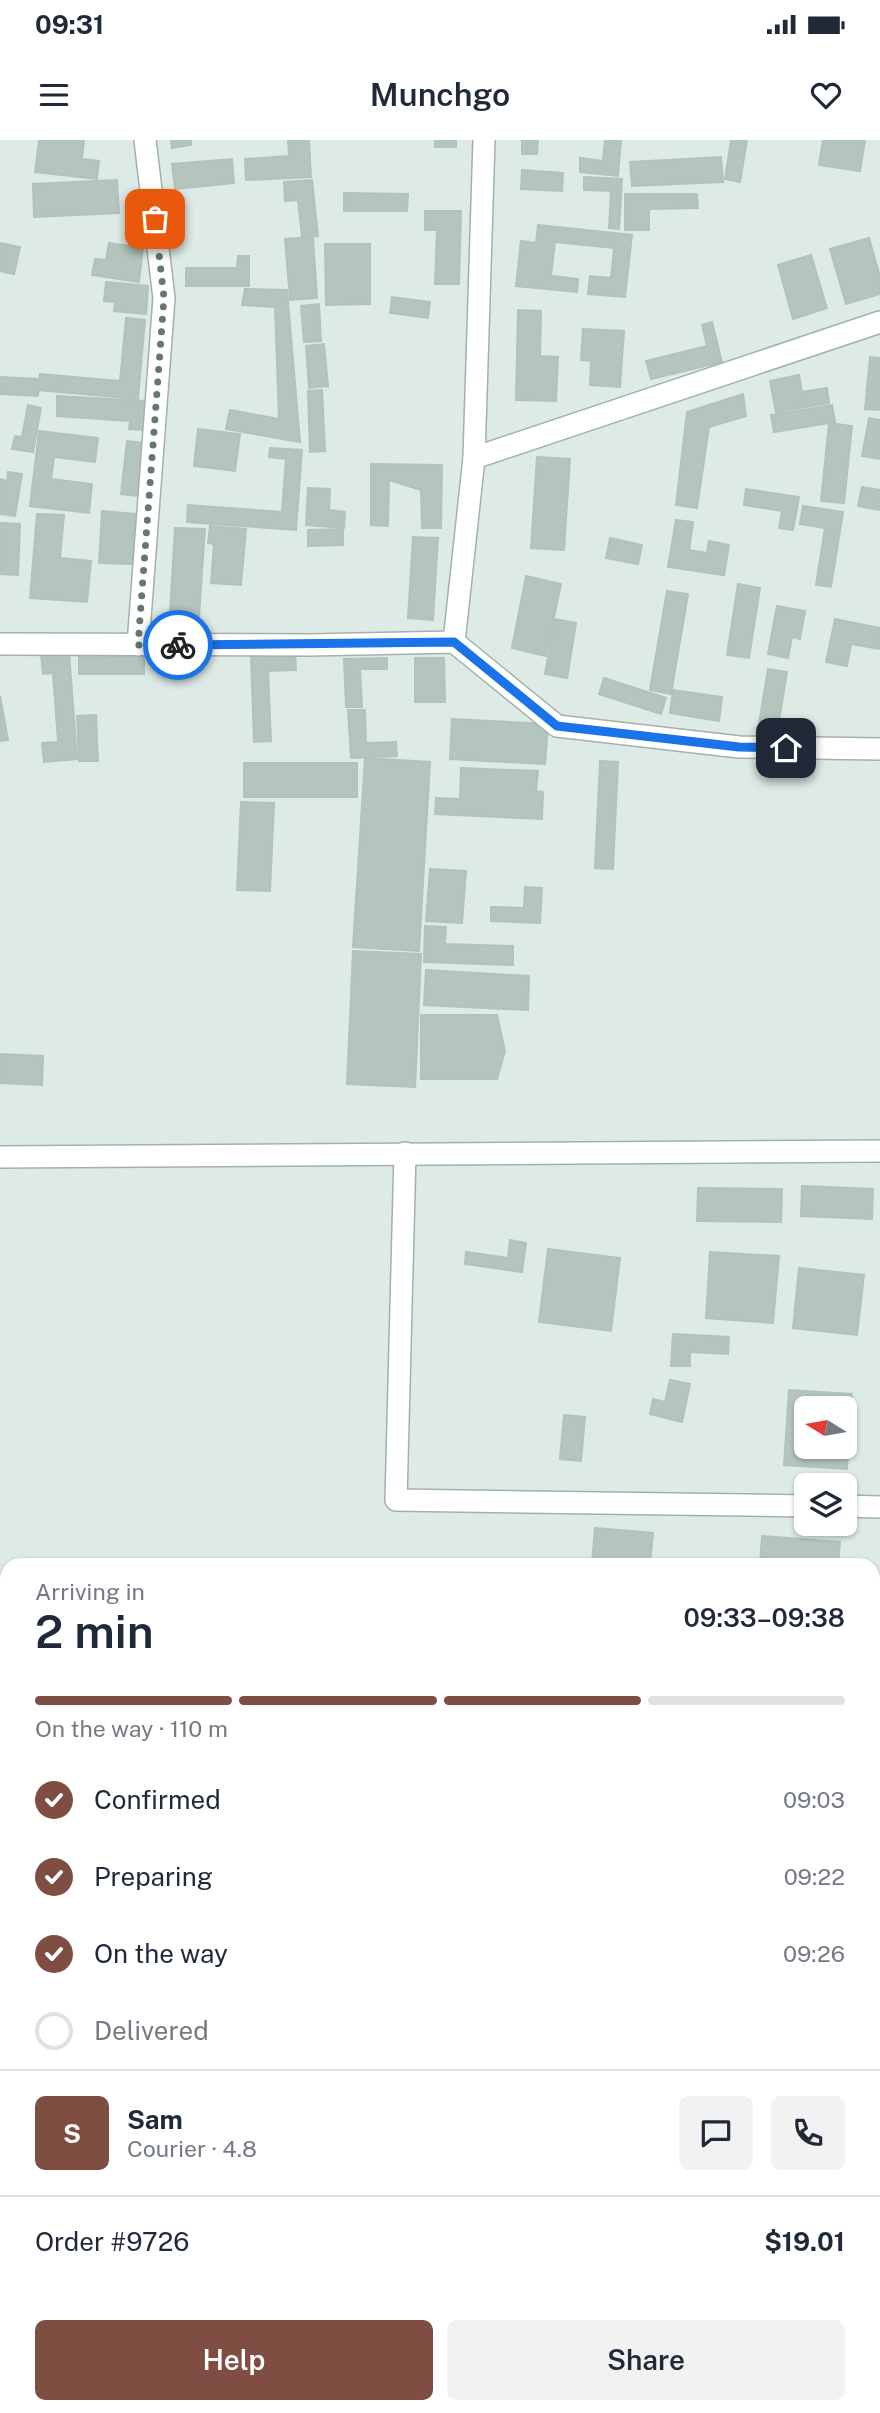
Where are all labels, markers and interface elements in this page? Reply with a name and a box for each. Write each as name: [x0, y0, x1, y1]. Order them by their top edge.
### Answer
text: 09:31: [35, 9, 104, 40]
icon: menu: [35, 76, 73, 114]
text: Munchgo: [370, 76, 510, 113]
icon: heart: [807, 76, 845, 114]
pin: [125, 189, 185, 249]
icon: bag: [136, 200, 174, 238]
courier: [143, 610, 213, 680]
icon: bike: [159, 626, 197, 664]
pin: [756, 718, 816, 778]
icon: home: [767, 729, 805, 767]
north arrow: [794, 1396, 858, 1460]
map controls: [794, 1396, 857, 1536]
button: layers: [794, 1473, 857, 1536]
text: Arriving in: [35, 1578, 145, 1605]
text: 09:33–09:38: [684, 1602, 845, 1633]
text: 2 min: [35, 1604, 154, 1658]
text: On the way · 110 m: [35, 1715, 228, 1742]
icon: check: [35, 1781, 73, 1819]
text: Confirmed: [94, 1784, 221, 1815]
text: 09:03: [783, 1786, 845, 1813]
icon: check: [35, 1858, 73, 1896]
text: Preparing: [94, 1861, 213, 1892]
text: 09:22: [784, 1863, 845, 1890]
icon: check: [35, 1935, 73, 1973]
text: On the way: [94, 1938, 228, 1969]
text: 09:26: [783, 1940, 845, 1967]
text: Delivered: [94, 2015, 209, 2046]
button: chat: [679, 2096, 753, 2170]
button: phone: [771, 2096, 845, 2170]
text: Sam: [127, 2104, 183, 2135]
text: S: [63, 2118, 81, 2149]
text: Courier · 4.8: [127, 2135, 257, 2162]
text: Order #9726: [35, 2226, 190, 2257]
text: $19.01: [764, 2226, 845, 2257]
button: Help: [35, 2320, 433, 2400]
button: Share: [447, 2320, 845, 2400]

